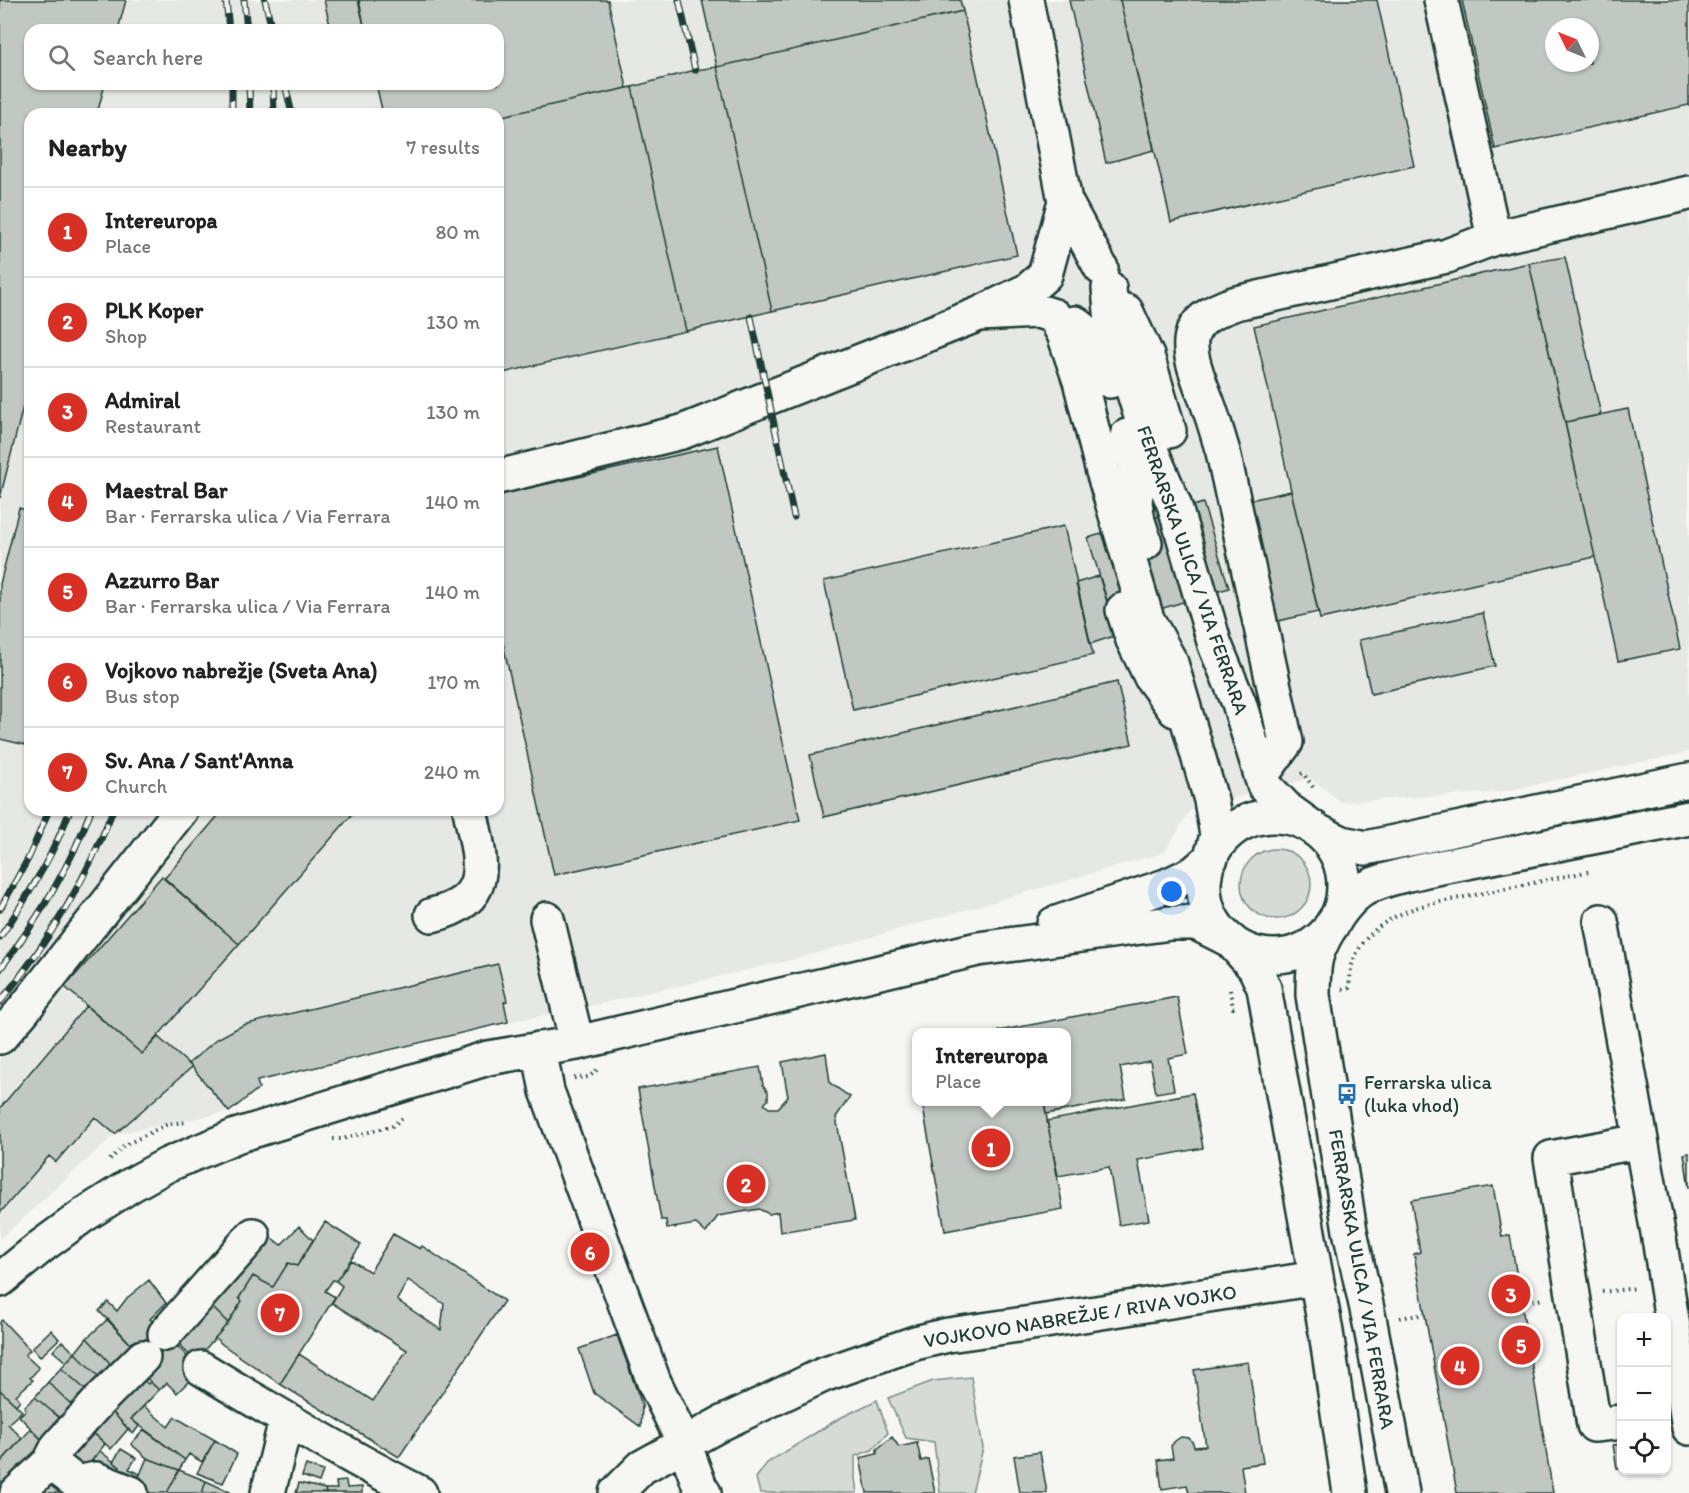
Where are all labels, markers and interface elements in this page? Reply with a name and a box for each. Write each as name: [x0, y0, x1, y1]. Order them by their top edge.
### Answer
north arrow: [1545, 18, 1599, 72]
search box: [24, 24, 504, 90]
icon: search: [45, 41, 78, 74]
text: Search here: [93, 44, 203, 71]
text: Nearby: [48, 131, 127, 163]
text: 7 results: [406, 135, 480, 159]
text: Intereuropa: [105, 207, 217, 234]
text: 1: [63, 220, 72, 244]
text: 80 m: [435, 220, 480, 244]
text: Place: [105, 234, 151, 258]
text: PLK Koper: [105, 297, 203, 324]
text: 2: [62, 310, 73, 334]
text: 130 m: [426, 310, 480, 334]
text: Shop: [105, 324, 147, 348]
text: Admiral: [105, 387, 180, 414]
text: 3: [62, 400, 73, 424]
text: 130 m: [426, 400, 480, 424]
text: Restaurant: [105, 414, 201, 438]
street label: FERRARSKA ULICA / VIA FERRARA: [1132, 422, 1254, 718]
text: Maestral Bar: [105, 477, 228, 504]
text: 4: [61, 490, 74, 514]
text: 140 m: [425, 490, 480, 514]
text: Bar · Ferrarska ulica / Via Ferrara: [105, 504, 390, 528]
text: Azzurro Bar: [105, 567, 219, 594]
text: 5: [62, 580, 73, 604]
text: 140 m: [425, 580, 480, 604]
text: Bar · Ferrarska ulica / Via Ferrara: [105, 594, 390, 618]
text: Vojkovo nabrežje (Sveta Ana): [105, 657, 378, 684]
text: 6: [62, 670, 73, 694]
text: 170 m: [427, 670, 480, 694]
text: Bus stop: [105, 684, 180, 708]
text: Sv. Ana / Sant'Anna: [105, 747, 293, 774]
text: 7: [63, 760, 72, 784]
text: 240 m: [424, 760, 480, 784]
text: Church: [105, 774, 167, 798]
your location: [1157, 877, 1186, 906]
popup: [912, 1028, 1071, 1106]
text: Intereuropa: [935, 1042, 1048, 1069]
text: Place: [935, 1069, 981, 1093]
place label: Ferrarska ulica (luka vhod): [1364, 1070, 1493, 1117]
bus stop icon: Ferrarska ulica (luka vhod): [1335, 1082, 1359, 1106]
pin: 1: [972, 1126, 1010, 1170]
street label: FERRARSKA ULICA / VIA FERRARA: [1324, 1127, 1400, 1431]
pin: 2: [726, 1162, 766, 1206]
pin: 6: [570, 1230, 610, 1274]
pin: 3: [1492, 1272, 1530, 1316]
street label: VOJKOVO NABREŽJE / RIVA VOJKO: [922, 1279, 1238, 1353]
pin: 7: [260, 1290, 300, 1336]
map controls: [1617, 1313, 1671, 1475]
button: +: [1617, 1313, 1671, 1367]
pin: 5: [1502, 1322, 1540, 1368]
pin: 4: [1440, 1344, 1480, 1388]
button: −: [1617, 1367, 1671, 1421]
button: locate: [1617, 1421, 1671, 1475]

